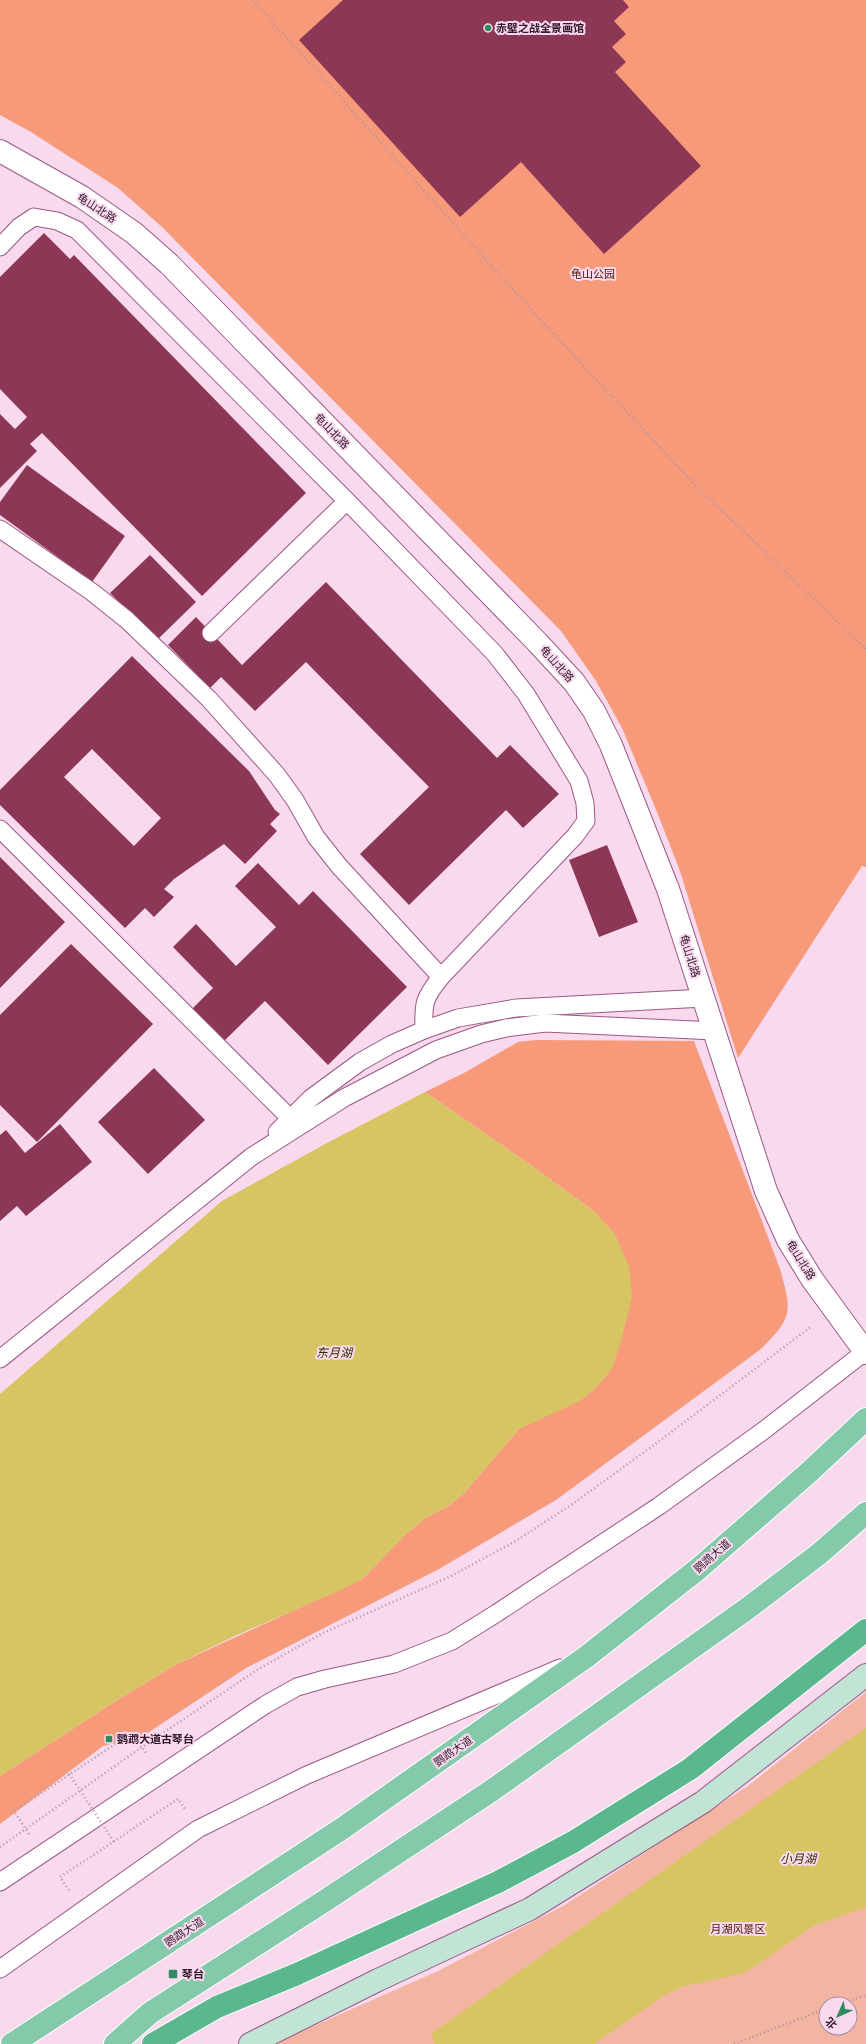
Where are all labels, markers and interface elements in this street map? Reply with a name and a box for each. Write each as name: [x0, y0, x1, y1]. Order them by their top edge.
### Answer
place label: 赤壁之战全景画馆: [496, 22, 584, 36]
marker: 赤壁之战全景画馆: [483, 23, 493, 33]
street label: 龟山北路: [74, 191, 119, 227]
park label: 龟山公园: [571, 268, 615, 282]
street label: 龟山北路: [311, 411, 352, 452]
street label: 龟山北路: [536, 644, 576, 686]
street label: 龟山北路: [676, 933, 703, 979]
street label: 龟山北路: [783, 1238, 818, 1283]
water label: 东月湖: [316, 1346, 354, 1362]
street label: 鹦鹉大道: [691, 1537, 734, 1576]
place label: 鹦鹉大道古琴台: [117, 1733, 194, 1747]
street label: 鹦鹉大道: [432, 1733, 476, 1770]
marker: 鹦鹉大道古琴台: [104, 1734, 114, 1744]
water label: 小月湖: [780, 1852, 818, 1868]
street label: 鹦鹉大道: [162, 1915, 207, 1951]
park label: 月湖风景区: [711, 1923, 766, 1937]
marker: 琴台: [167, 1968, 179, 1980]
place label: 琴台: [182, 1968, 204, 1982]
north arrow: [818, 1996, 858, 2036]
text: 北: [823, 2014, 840, 2031]

